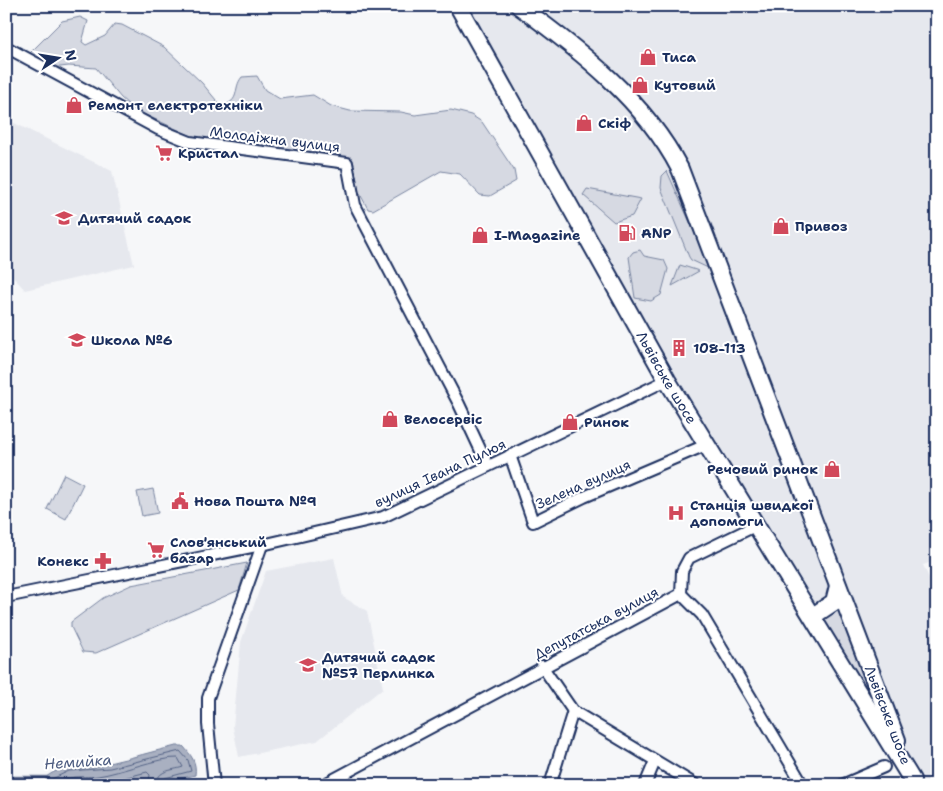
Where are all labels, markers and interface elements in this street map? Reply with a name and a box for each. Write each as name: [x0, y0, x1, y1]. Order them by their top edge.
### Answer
north arrow: [32, 32, 82, 82]
shop icon: Тиса: [638, 47, 658, 67]
text: N: [61, 48, 81, 63]
place label: Тиса: [662, 48, 697, 66]
shop icon: Кутовий: [630, 75, 650, 95]
place label: Кутовий: [654, 76, 716, 94]
shop icon: Ремонт електротехніки: [64, 95, 84, 115]
place label: Ремонт електротехніки: [88, 96, 263, 114]
shop icon: Скіф: [574, 113, 594, 133]
place label: Скіф: [598, 114, 631, 132]
street label: Молодіжна вулиця: [209, 122, 341, 156]
supermarket icon: Кристал: [154, 143, 174, 163]
place label: Кристал: [178, 144, 239, 162]
school or university icon: Дитячий садок: [54, 208, 74, 228]
place label: Дитячий садок: [78, 209, 192, 227]
shop icon: Привоз: [771, 216, 791, 236]
place label: Привоз: [795, 217, 848, 235]
fuel station icon: ANP: [617, 223, 637, 243]
place label: ANP: [641, 224, 672, 242]
shop icon: I-Magazine: [470, 225, 490, 245]
place label: I-Magazine: [494, 226, 580, 244]
street label: Львівське шосе: [632, 328, 701, 427]
school or university icon: Школа №6: [67, 330, 87, 350]
place label: Школа №6: [91, 331, 173, 349]
building icon: 108-113: [669, 338, 689, 358]
place label: 108-113: [693, 339, 746, 357]
shop icon: Велосервіс: [380, 409, 400, 429]
place label: Велосервіс: [404, 410, 483, 428]
shop icon: Ринок: [560, 412, 580, 432]
place label: Ринок: [584, 413, 629, 431]
street label: вулиця Івана Пулюя: [371, 435, 509, 511]
street label: Зелена вулиця: [533, 455, 633, 513]
shop icon: Речовий ринок: [822, 459, 842, 479]
place label: Речовий ринок: [707, 460, 818, 478]
public building icon: Нова Пошта №9: [170, 491, 190, 511]
place label: Нова Пошта №9: [194, 492, 317, 510]
place label: Станція швидкої допомоги: [690, 496, 814, 530]
hospital icon: Станція швидкої допомоги: [666, 503, 686, 523]
place label: Слов'янський базар: [170, 533, 267, 567]
supermarket icon: Слов'янський базар: [146, 540, 166, 560]
pharmacy icon: Конекс: [93, 551, 113, 571]
place label: Конекс: [37, 552, 89, 570]
street label: Депутатська вулиця: [531, 583, 661, 663]
place label: Дитячий садок №57 Перлинка: [322, 648, 436, 682]
school or university icon: Дитячий садок №57 Перлинка: [298, 655, 318, 675]
street label: Львівське шосе: [861, 663, 915, 767]
water label: Немийка: [44, 750, 112, 774]

